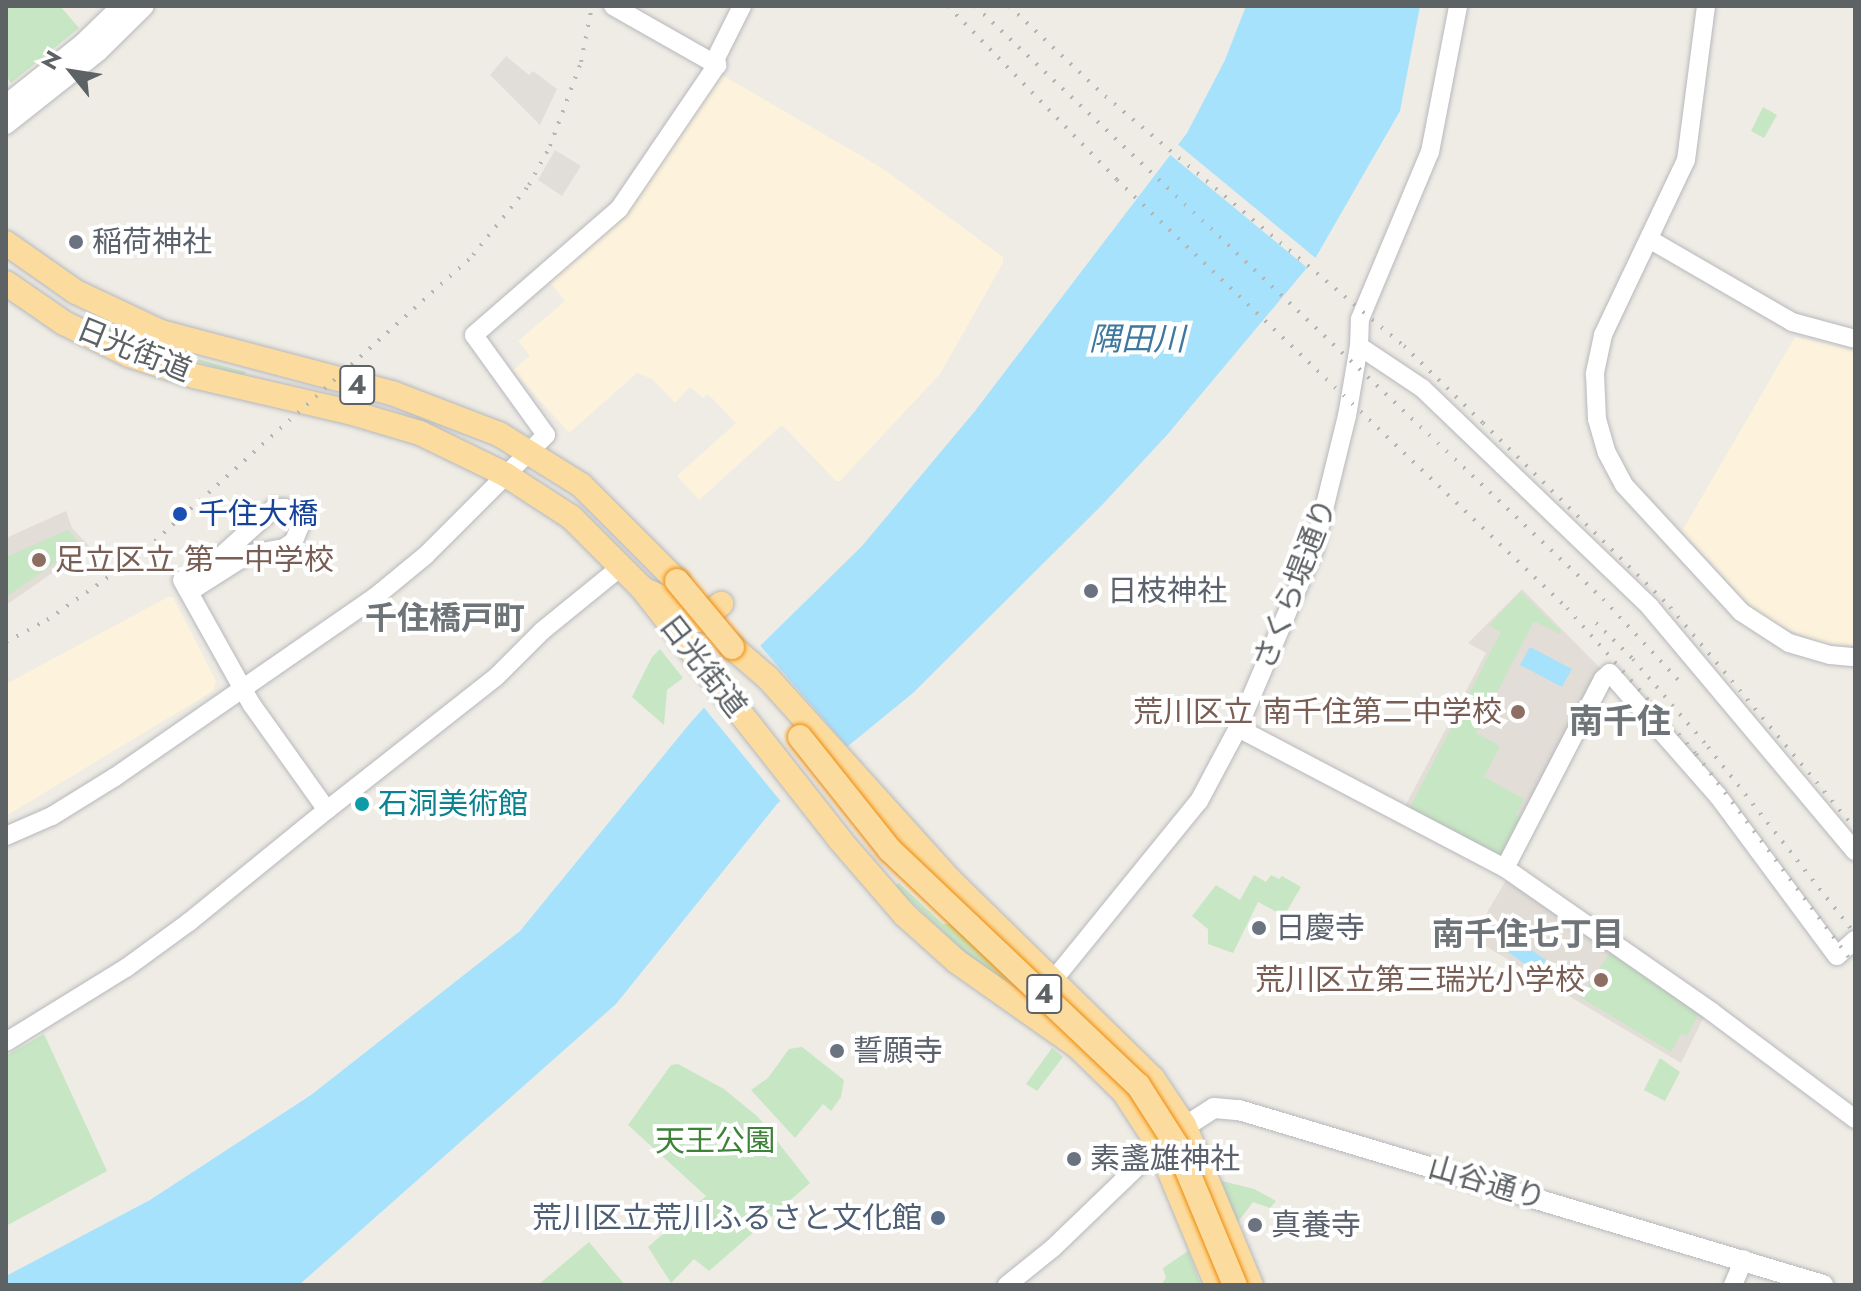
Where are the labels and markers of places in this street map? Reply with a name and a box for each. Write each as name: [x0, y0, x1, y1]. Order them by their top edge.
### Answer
place label: 稲荷神社: [92, 224, 212, 260]
marker: 稲荷神社: [67, 233, 85, 251]
place label: 千住大橋: [198, 496, 318, 532]
marker: 千住大橋: [169, 503, 191, 525]
place label: 足立区立 第一中学校: [55, 542, 334, 578]
marker: 足立区立 第一中学校: [30, 551, 48, 569]
place label: 日枝神社: [1107, 573, 1227, 609]
marker: 日枝神社: [1082, 582, 1100, 600]
place label: 荒川区立 南千住第二中学校: [1133, 694, 1502, 730]
marker: 荒川区立 南千住第二中学校: [1509, 703, 1527, 721]
place label: 石洞美術館: [378, 786, 528, 822]
marker: 石洞美術館: [353, 795, 371, 813]
place label: 日慶寺: [1275, 910, 1365, 946]
marker: 日慶寺: [1250, 919, 1268, 937]
place label: 荒川区立第三瑞光小学校: [1255, 962, 1585, 998]
marker: 荒川区立第三瑞光小学校: [1592, 971, 1610, 989]
place label: 誓願寺: [853, 1033, 943, 1069]
marker: 誓願寺: [828, 1042, 846, 1060]
place label: 素盞雄神社: [1090, 1141, 1240, 1177]
marker: 素盞雄神社: [1065, 1150, 1083, 1168]
place label: 荒川区立荒川ふるさと文化館: [532, 1200, 922, 1236]
place label: 真養寺: [1271, 1207, 1361, 1243]
marker: 荒川区立荒川ふるさと文化館: [929, 1209, 947, 1227]
marker: 真養寺: [1246, 1216, 1264, 1234]

